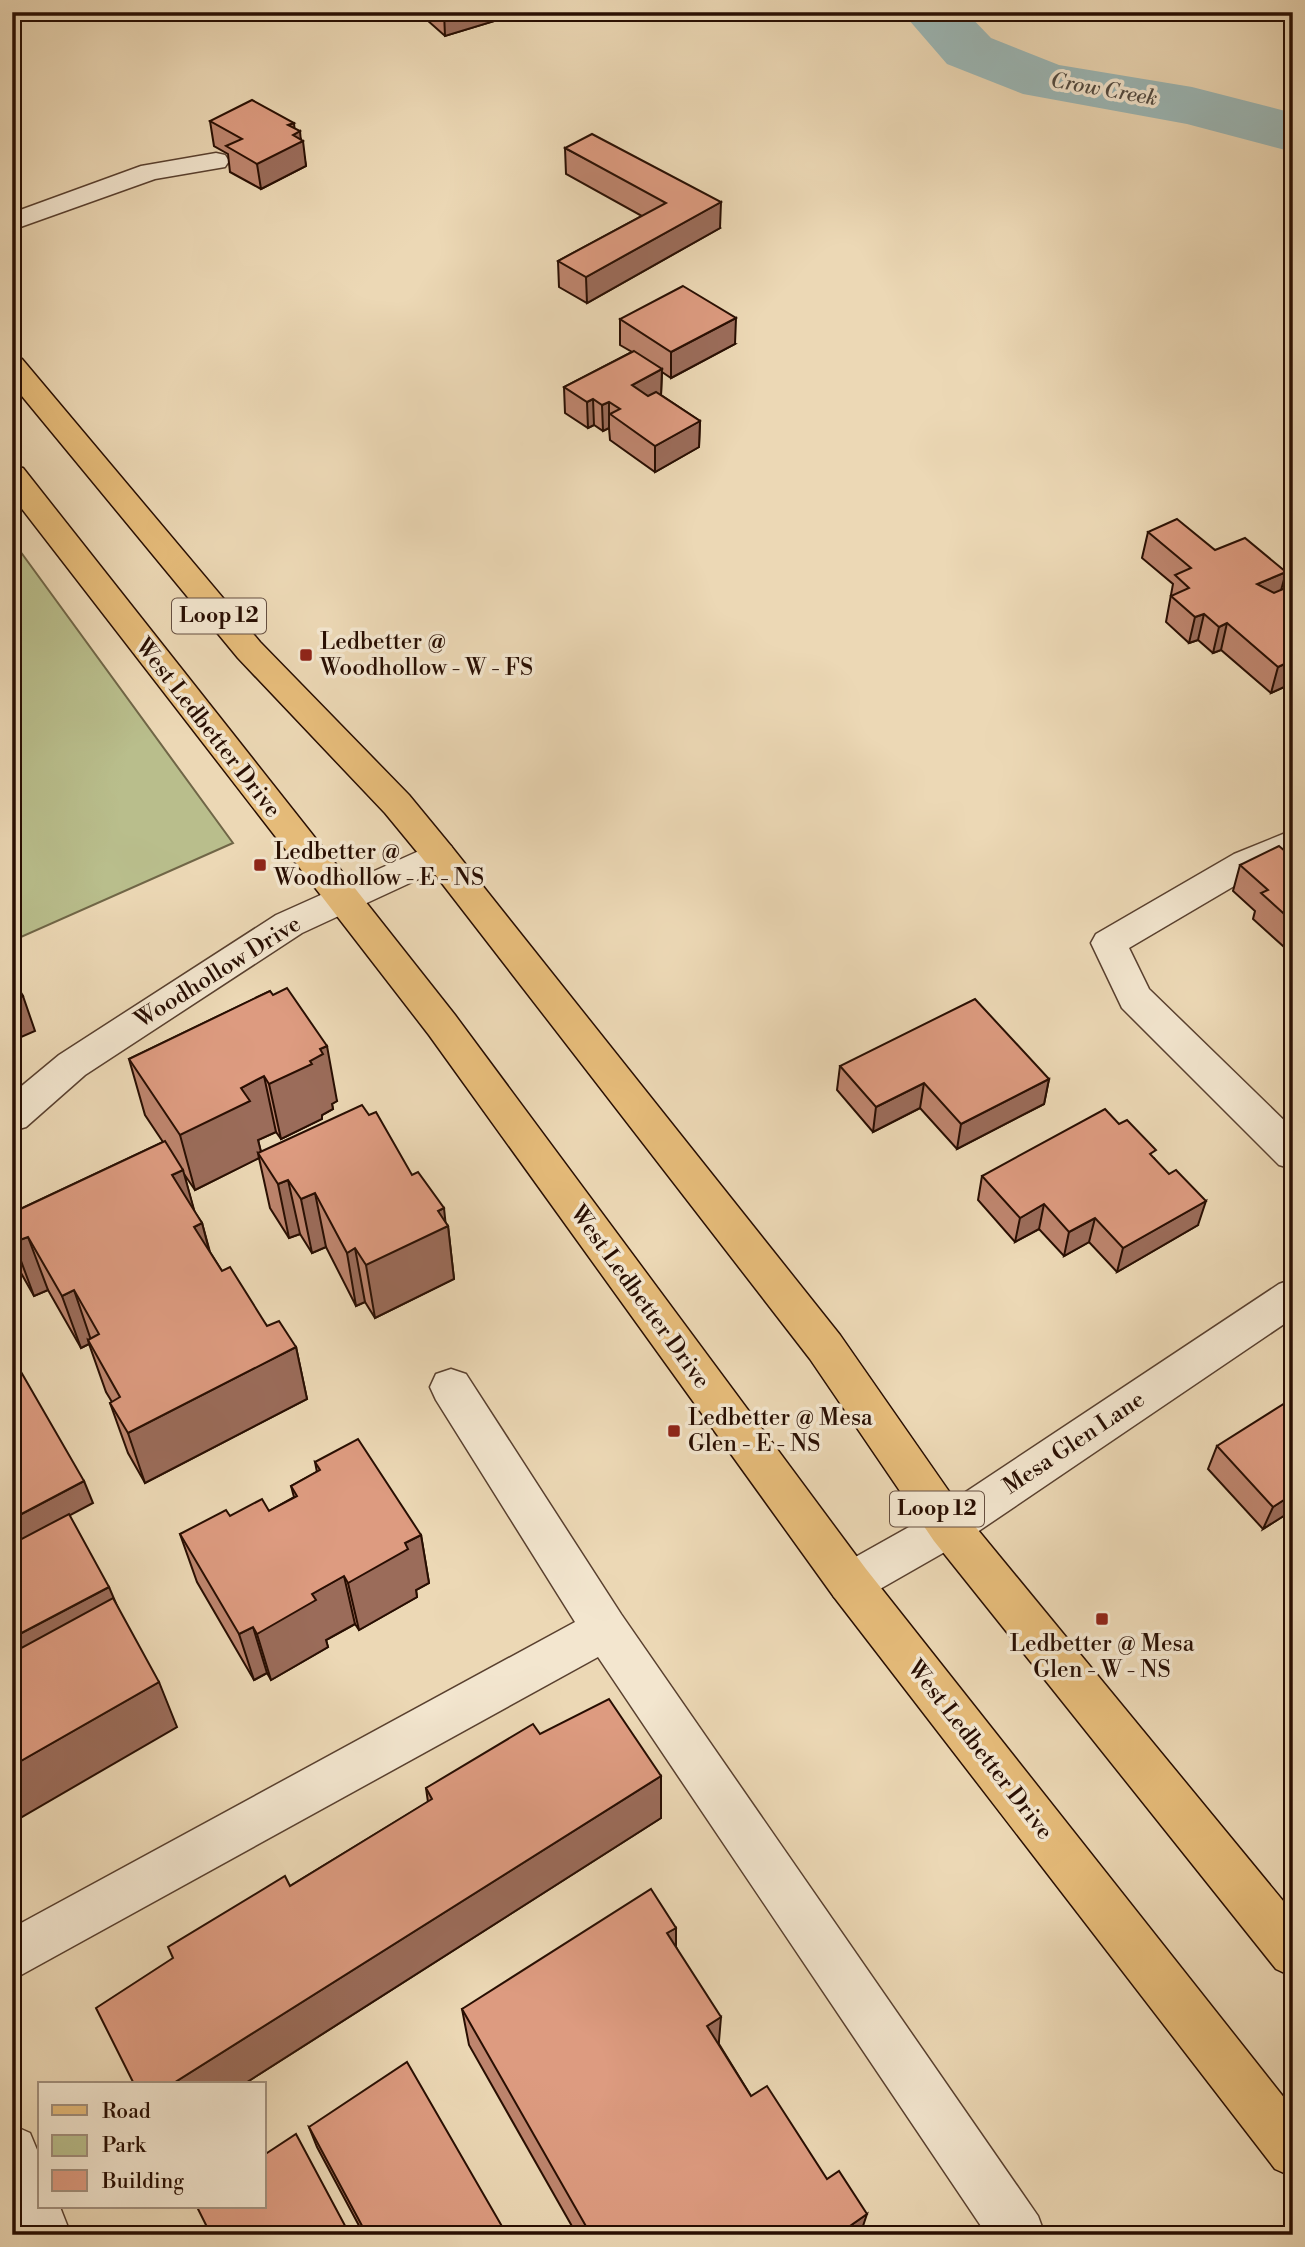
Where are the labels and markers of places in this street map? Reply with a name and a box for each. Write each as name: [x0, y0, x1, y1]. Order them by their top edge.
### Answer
place label: Ledbetter @ Woodhollow - W - FS: [319, 628, 533, 682]
marker: Ledbetter @ Woodhollow - W - FS: [298, 647, 314, 663]
place label: Ledbetter @ Woodhollow - E - NS: [273, 838, 484, 892]
marker: Ledbetter @ Woodhollow - E - NS: [252, 857, 268, 873]
place label: Ledbetter @ Mesa Glen - E - NS: [688, 1404, 873, 1458]
marker: Ledbetter @ Mesa Glen - E - NS: [666, 1423, 682, 1439]
marker: Ledbetter @ Mesa Glen - W - NS: [1094, 1611, 1110, 1627]
place label: Ledbetter @ Mesa Glen - W - NS: [1010, 1630, 1195, 1684]

